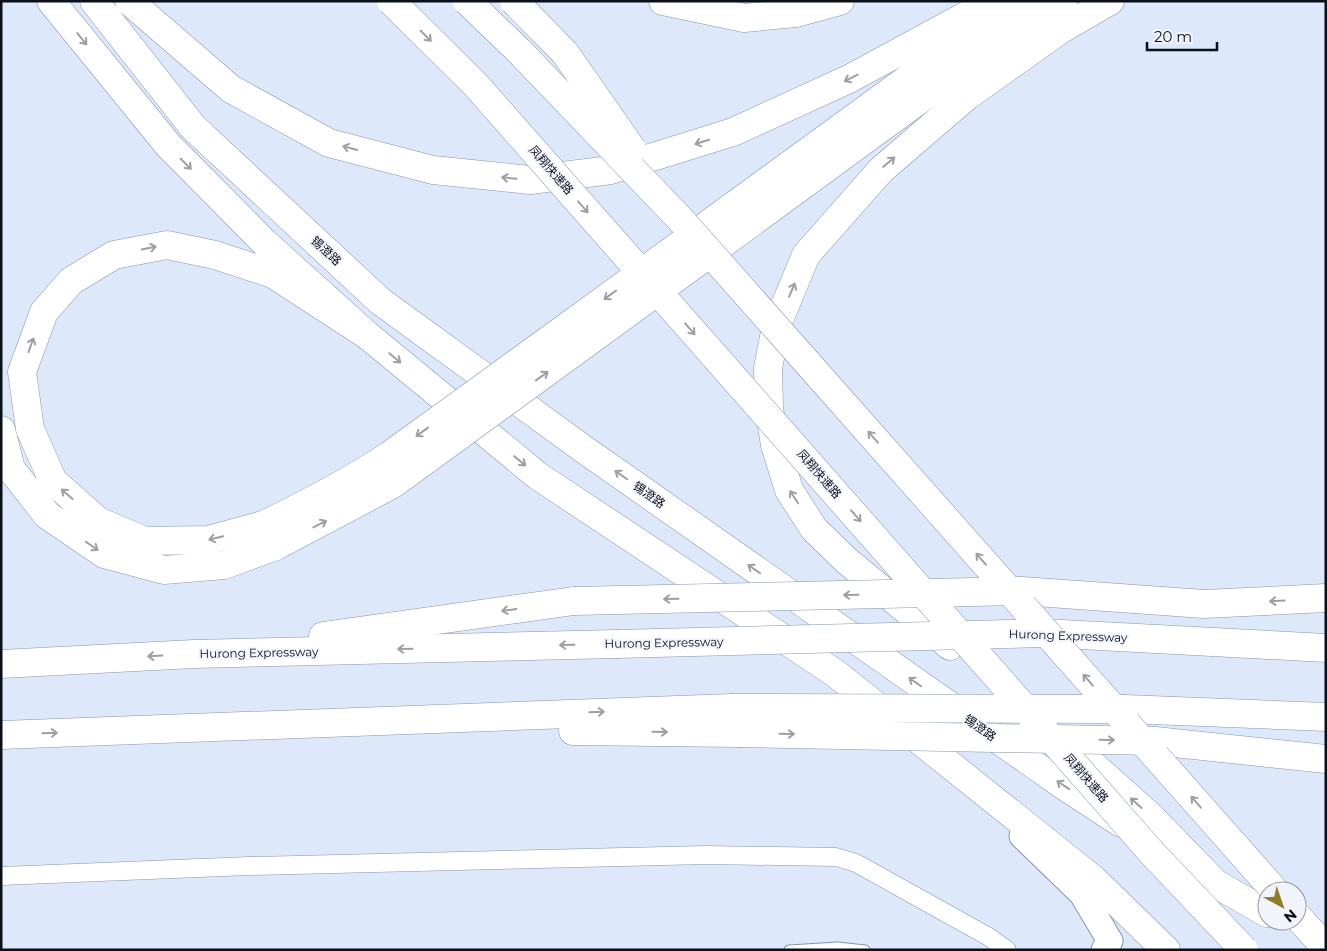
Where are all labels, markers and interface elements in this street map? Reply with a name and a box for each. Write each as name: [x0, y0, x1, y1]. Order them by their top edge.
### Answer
scale bar: [1147, 20, 1217, 52]
text: 20 m: [1154, 27, 1192, 46]
one-way arrow: [420, 29, 432, 42]
one-way arrow: [77, 32, 88, 45]
one-way arrow: [844, 74, 859, 83]
one-way arrow: [694, 138, 710, 148]
street label: 凤翔快速路: [526, 142, 577, 197]
one-way arrow: [342, 143, 358, 152]
one-way arrow: [882, 157, 895, 168]
one-way arrow: [180, 158, 192, 170]
one-way arrow: [501, 173, 517, 183]
one-way arrow: [577, 200, 589, 213]
street label: 锡澄路: [308, 233, 345, 268]
one-way arrow: [140, 243, 156, 252]
one-way arrow: [787, 283, 797, 298]
one-way arrow: [604, 290, 617, 301]
one-way arrow: [684, 322, 696, 335]
one-way arrow: [27, 338, 36, 354]
one-way arrow: [388, 352, 401, 363]
one-way arrow: [535, 371, 549, 382]
one-way arrow: [416, 426, 429, 437]
one-way arrow: [867, 430, 879, 443]
street label: 凤翔快速路: [794, 446, 845, 501]
one-way arrow: [513, 456, 526, 467]
one-way arrow: [614, 470, 628, 480]
street label: 锡澄路: [630, 478, 668, 511]
one-way arrow: [61, 488, 74, 500]
one-way arrow: [789, 491, 799, 505]
one-way arrow: [850, 510, 861, 523]
one-way arrow: [312, 519, 327, 528]
one-way arrow: [208, 534, 224, 543]
one-way arrow: [85, 541, 99, 551]
one-way arrow: [975, 552, 987, 565]
one-way arrow: [747, 564, 761, 574]
one-way arrow: [843, 590, 859, 599]
one-way arrow: [663, 594, 679, 603]
one-way arrow: [1269, 596, 1285, 605]
one-way arrow: [501, 605, 517, 615]
street label: Hurong Expressway: [1008, 626, 1128, 645]
street label: Hurong Expressway: [604, 634, 724, 651]
one-way arrow: [559, 641, 575, 650]
street label: Hurong Expressway: [199, 644, 319, 661]
one-way arrow: [397, 645, 413, 654]
one-way arrow: [147, 652, 163, 661]
one-way arrow: [1083, 674, 1094, 687]
one-way arrow: [908, 677, 922, 687]
one-way arrow: [589, 708, 605, 717]
street label: 锡澄路: [961, 711, 999, 744]
one-way arrow: [652, 727, 668, 737]
one-way arrow: [42, 728, 58, 737]
one-way arrow: [778, 729, 795, 739]
one-way arrow: [1098, 736, 1114, 745]
street label: 凤翔快速路: [1061, 750, 1112, 805]
one-way arrow: [1056, 780, 1070, 790]
one-way arrow: [1190, 796, 1202, 809]
one-way arrow: [1129, 797, 1142, 809]
north arrow: [1257, 881, 1307, 931]
text: N: [1280, 905, 1300, 926]

